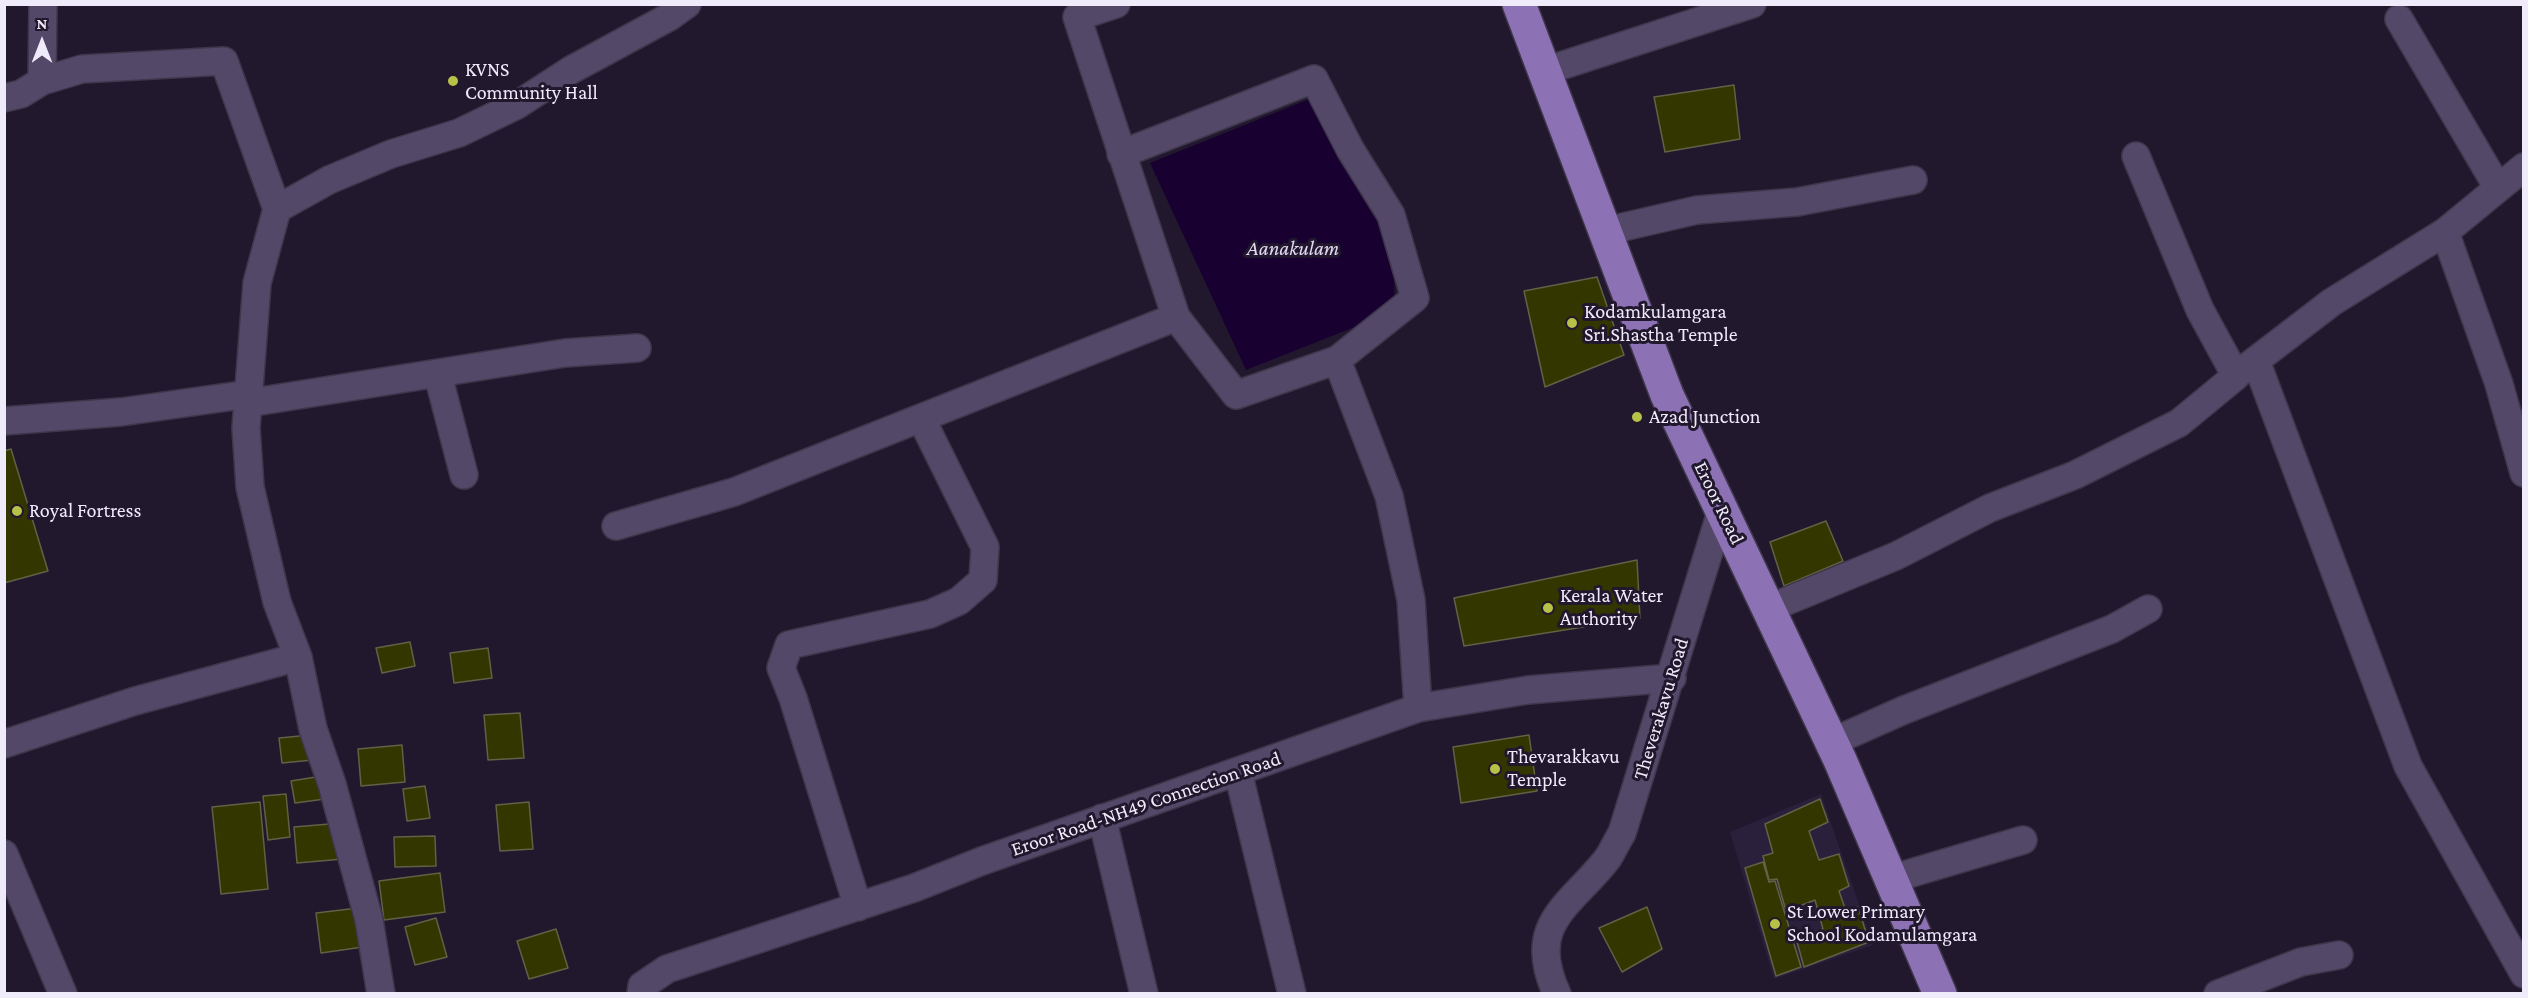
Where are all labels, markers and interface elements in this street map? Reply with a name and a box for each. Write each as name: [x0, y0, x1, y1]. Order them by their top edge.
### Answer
north arrow: [12, 12, 72, 72]
text: N: [37, 15, 47, 32]
place label: KVNS Community Hall: [465, 58, 598, 105]
marker: KVNS Community Hall: [446, 74, 460, 88]
water label: Aanakulam: [1247, 236, 1339, 262]
place label: Kodamkulamgara Sri.Shastha Temple: [1584, 300, 1738, 347]
marker: Kodamkulamgara Sri.Shastha Temple: [1565, 316, 1579, 330]
place label: Azad Junction: [1649, 405, 1761, 429]
marker: Azad Junction: [1630, 410, 1644, 424]
street label: Eroor Road: [1689, 458, 1749, 548]
place label: Royal Fortress: [29, 499, 141, 523]
marker: Royal Fortress: [10, 504, 24, 518]
place label: Kerala Water Authority: [1560, 584, 1663, 631]
marker: Kerala Water Authority: [1541, 601, 1555, 615]
street label: Theverakavu Road: [1628, 635, 1694, 783]
place label: Thevarakkavu Temple: [1507, 745, 1620, 792]
street label: Eroor Road-NH49 Connection Road: [1008, 747, 1284, 861]
marker: Thevarakkavu Temple: [1488, 762, 1502, 776]
place label: St Lower Primary School Kodamulamgara: [1787, 900, 1977, 947]
marker: St Lower Primary School Kodamulamgara: [1768, 917, 1782, 931]

